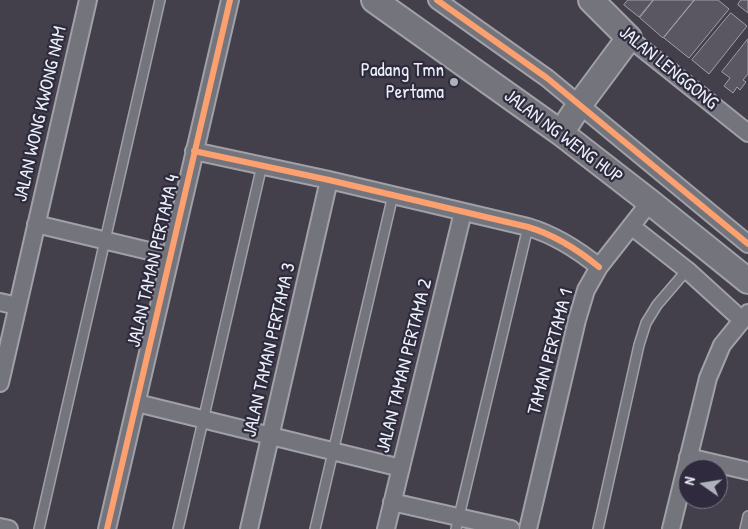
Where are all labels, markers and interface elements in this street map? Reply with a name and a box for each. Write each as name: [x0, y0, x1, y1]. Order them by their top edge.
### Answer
street label: JALAN LENGGONG: [614, 21, 722, 115]
street label: JALAN WONG KWONG NAM: [10, 24, 72, 204]
place label: Padang Tmn Pertama: [361, 60, 444, 104]
marker: Padang Tmn Pertama: [448, 76, 460, 88]
street label: JALAN NG WENG HUP: [499, 85, 627, 189]
street label: JALAN TAMAN PERTAMA 4: [123, 172, 185, 350]
street label: JALAN TAMAN PERTAMA 3: [239, 261, 301, 439]
street label: JALAN TAMAN PERTAMA 2: [372, 277, 438, 455]
street label: TAMAN PERTAMA 1: [523, 287, 579, 417]
north arrow: [678, 459, 728, 509]
text: N: [679, 475, 699, 487]

